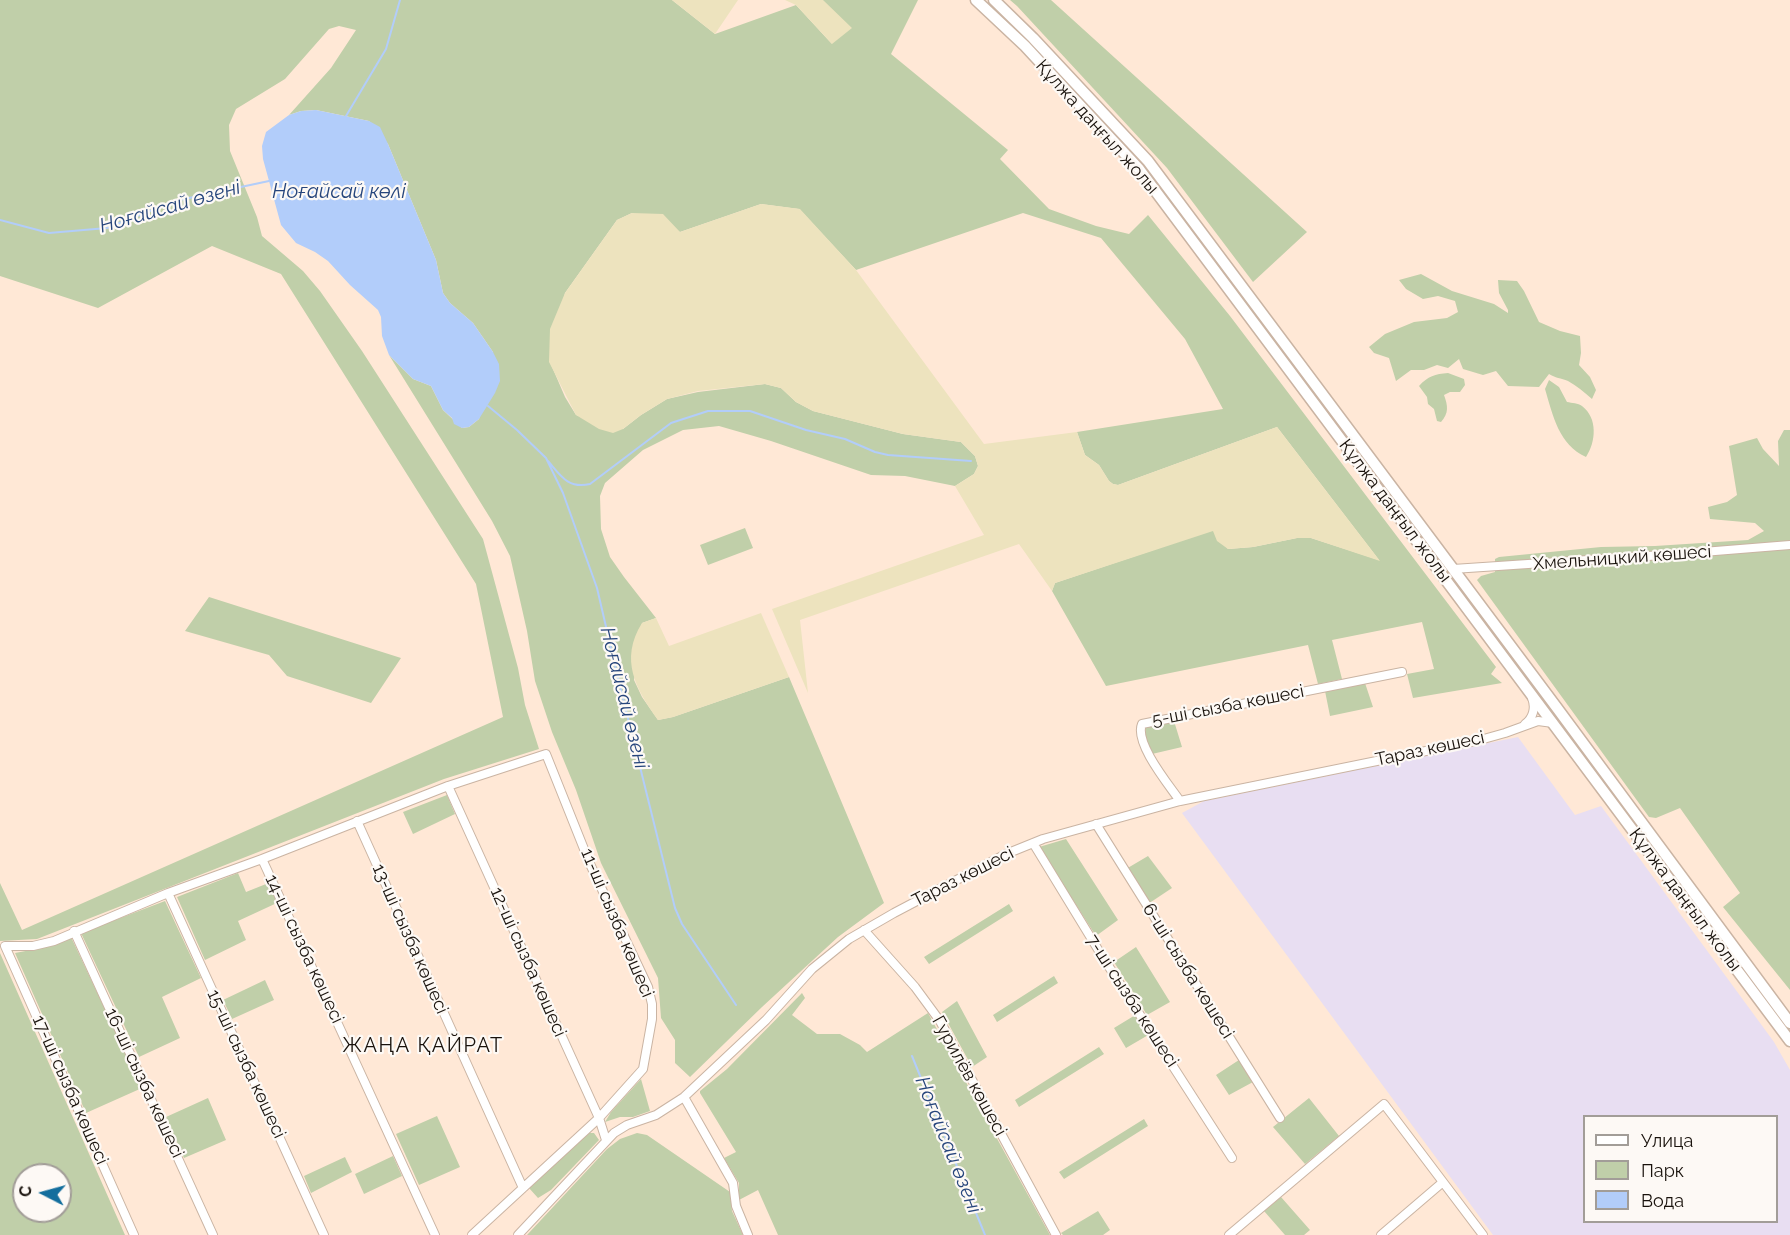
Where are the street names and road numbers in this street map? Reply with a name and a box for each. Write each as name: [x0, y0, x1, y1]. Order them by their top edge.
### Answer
street label: Құлжа даңғыл жолы: [1031, 55, 1163, 199]
street label: Құлжа даңғыл жолы: [1334, 435, 1456, 587]
street label: Хмельницкий көшесі: [1532, 541, 1712, 575]
street label: 5-ші сызба көшесі: [1150, 681, 1306, 731]
street label: Тараз көшесі: [1373, 727, 1487, 771]
street label: Құлжа даңғыл жолы: [1624, 824, 1746, 976]
street label: Тараз көшесі: [909, 842, 1017, 912]
street label: 11-ші сызба көшесі: [576, 845, 658, 1001]
street label: 13-ші сызба көшесі: [367, 861, 453, 1017]
street label: 14-ші сызба көшесі: [260, 871, 348, 1027]
street label: 12-ші сызба көшесі: [485, 884, 571, 1040]
street label: 6-ші сызба көшесі: [1138, 899, 1238, 1043]
street label: 7-ші сызба көшесі: [1081, 931, 1183, 1071]
street label: 15-ші сызба көшесі: [202, 986, 290, 1142]
street label: 16-ші сызба көшесі: [100, 1005, 188, 1161]
street label: 17-ші сызба көшесі: [27, 1012, 113, 1168]
street label: Гурилёв көшесі: [927, 1012, 1011, 1140]

